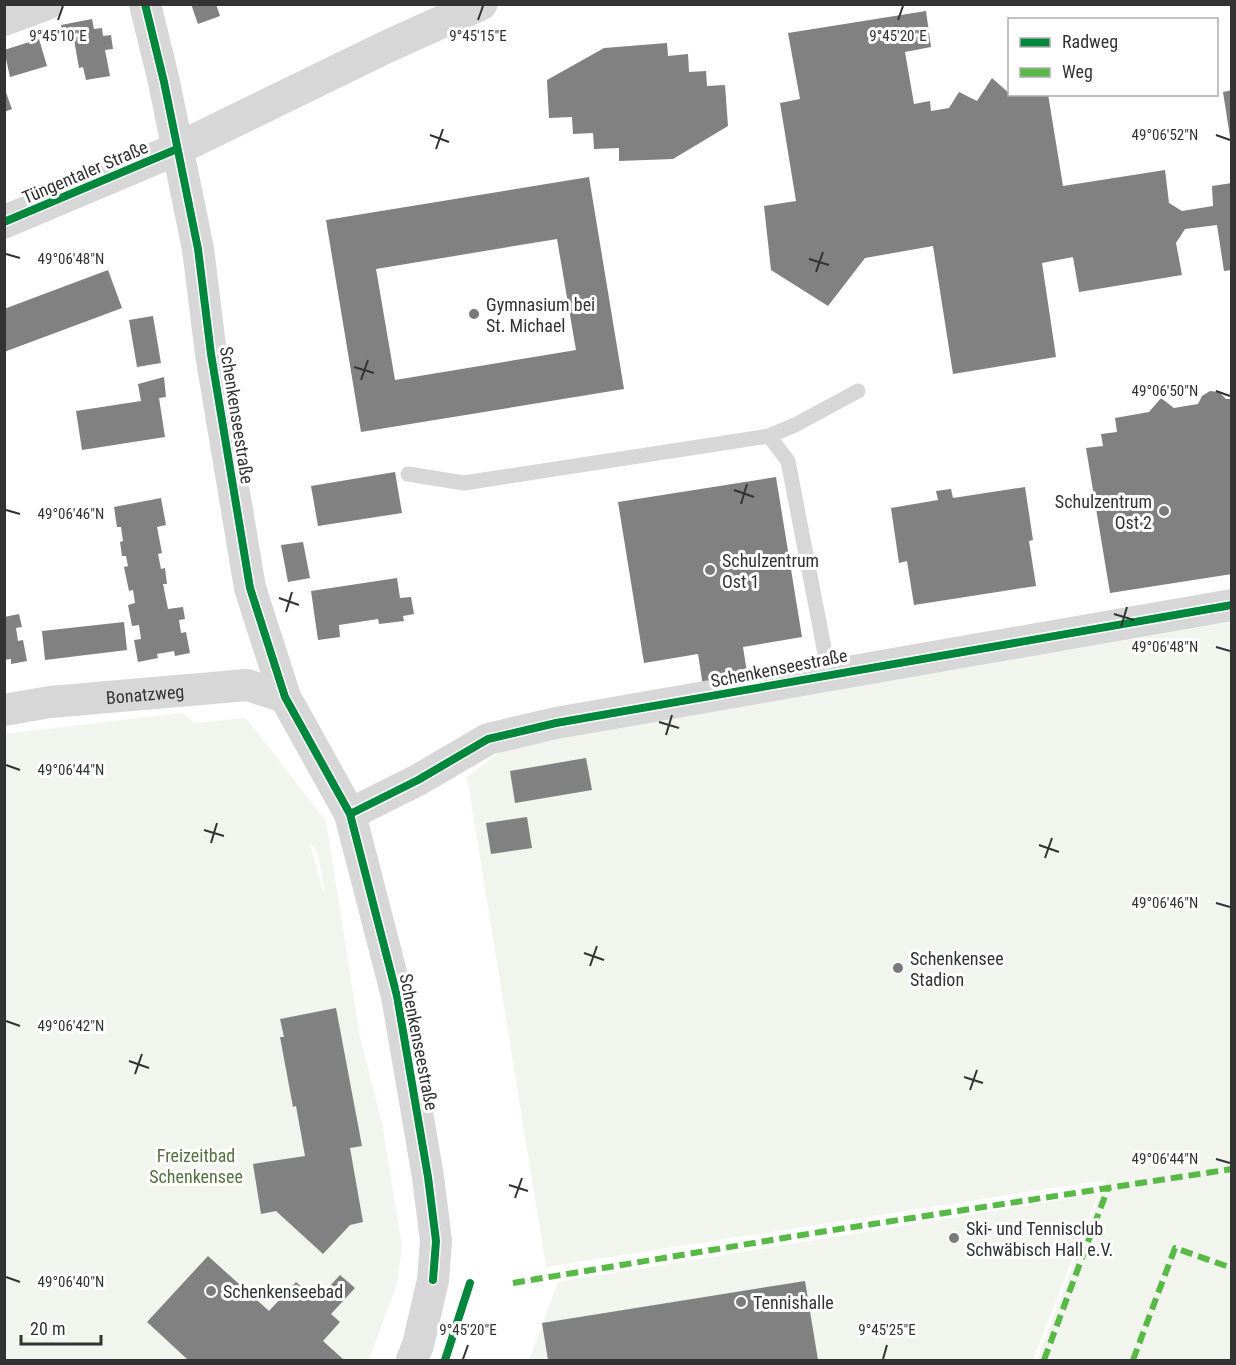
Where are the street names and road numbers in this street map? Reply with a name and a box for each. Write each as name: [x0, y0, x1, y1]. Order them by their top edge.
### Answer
street label: Tüngentaler Straße: [19, 136, 151, 208]
street label: Schenkenseestraße: [216, 345, 258, 485]
street label: Schenkenseestraße: [709, 644, 849, 692]
street label: Bonatzweg: [105, 680, 185, 708]
street label: Schenkenseestraße: [395, 972, 443, 1112]

